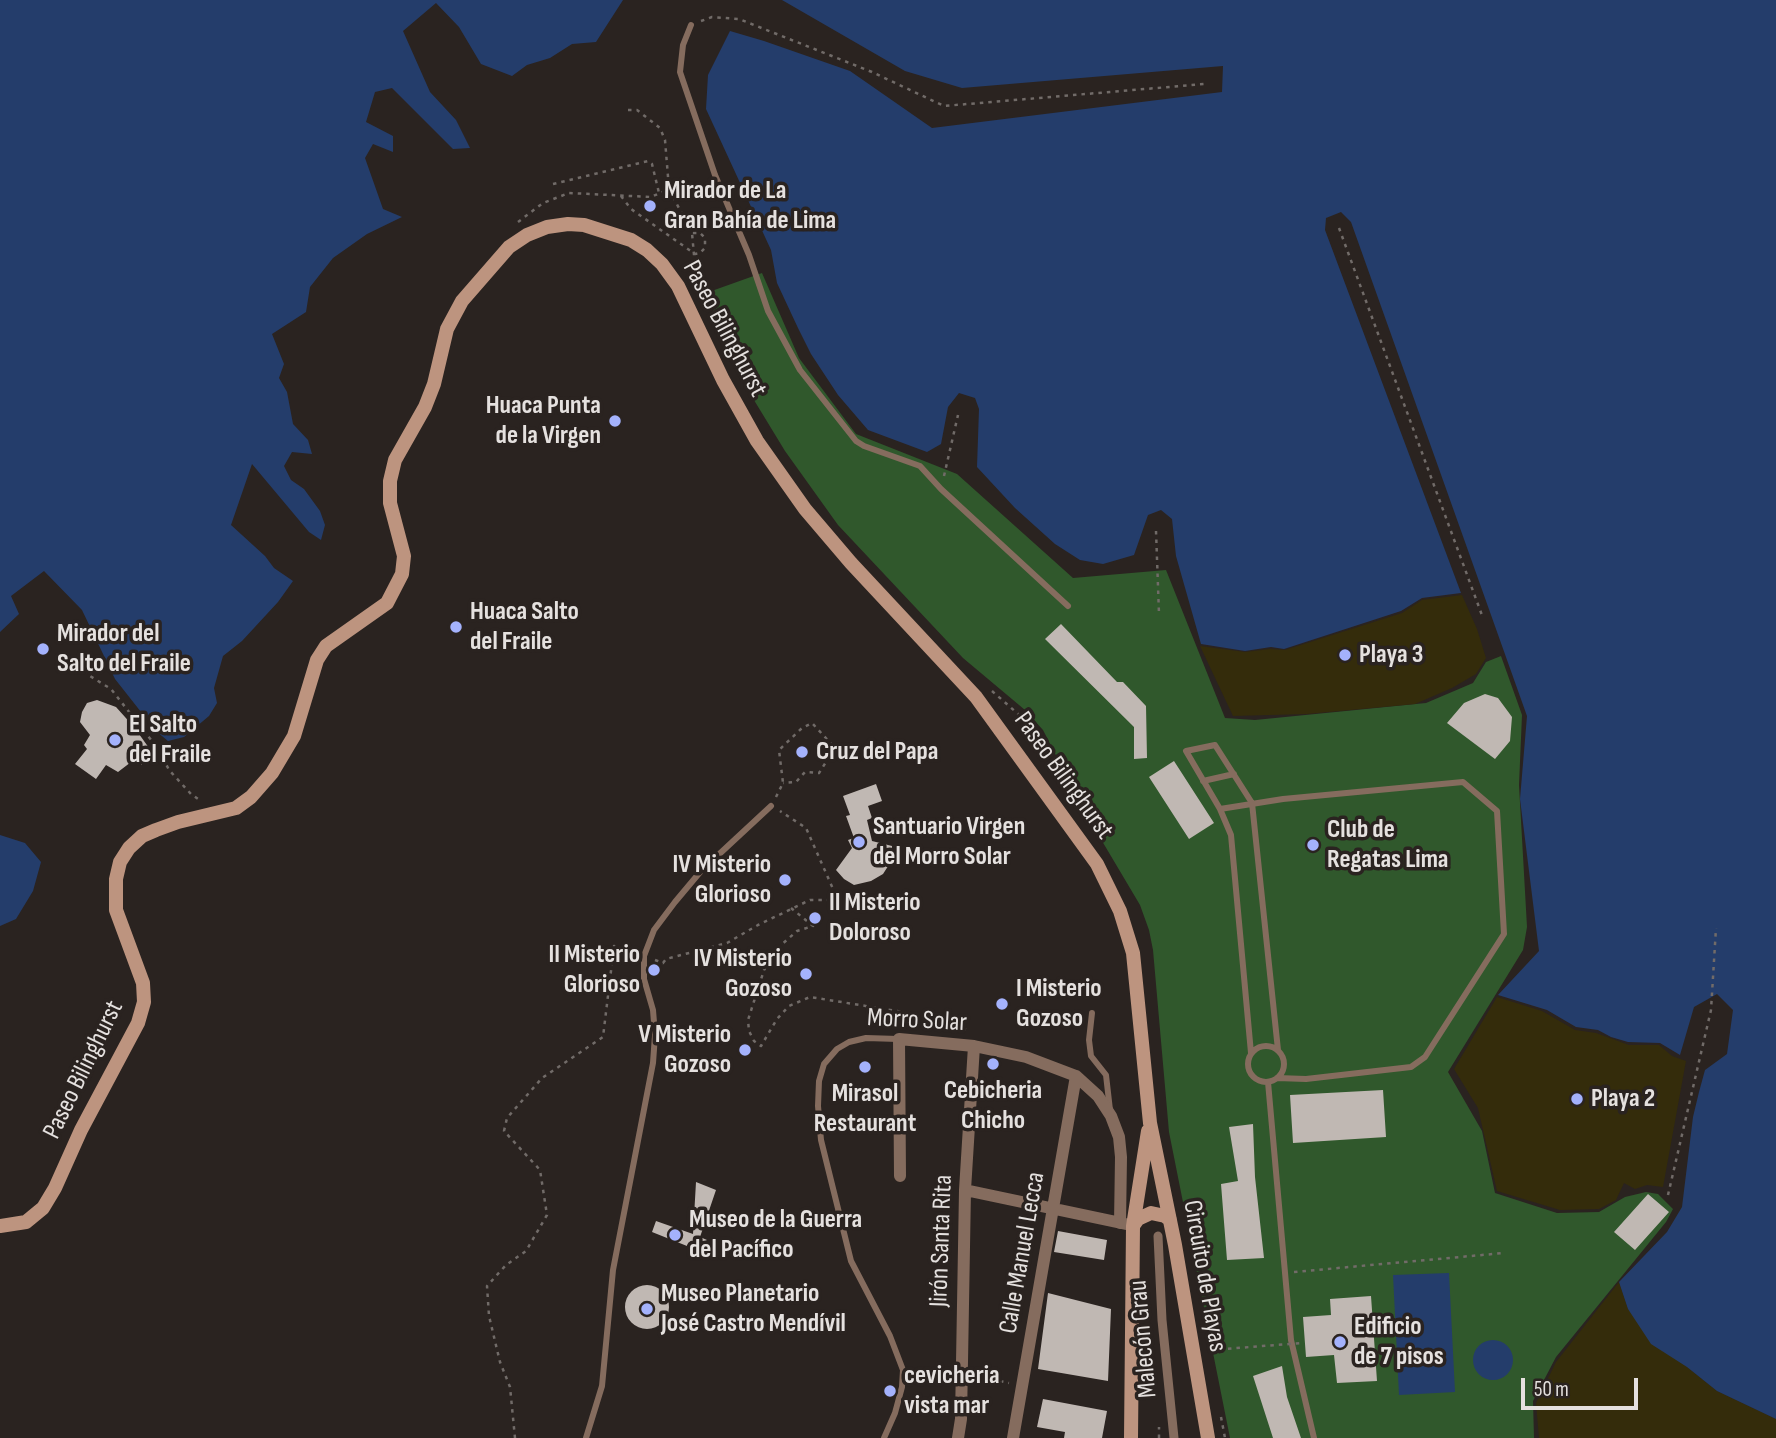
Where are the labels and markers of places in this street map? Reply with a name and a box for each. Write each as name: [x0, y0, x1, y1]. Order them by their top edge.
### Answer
place label: Mirador de La Gran Bahía de Lima: [664, 175, 836, 236]
marker: Mirador de La Gran Bahía de Lima: [642, 198, 658, 214]
place label: Huaca Punta de la Virgen: [486, 390, 601, 452]
marker: Huaca Punta de la Virgen: [607, 413, 623, 429]
place label: Huaca Salto del Fraile: [470, 596, 579, 658]
place label: Mirador del Salto del Fraile: [57, 618, 191, 680]
marker: Huaca Salto del Fraile: [448, 619, 464, 635]
place label: Playa 3: [1359, 639, 1423, 671]
marker: Mirador del Salto del Fraile: [35, 641, 51, 657]
marker: Playa 3: [1337, 647, 1353, 663]
place label: El Salto del Fraile: [129, 709, 211, 770]
marker: El Salto del Fraile: [107, 732, 123, 748]
place label: Cruz del Papa: [816, 736, 938, 768]
marker: Cruz del Papa: [794, 744, 810, 760]
place label: Santuario Virgen del Morro Solar: [873, 811, 1025, 872]
place label: Club de Regatas Lima: [1327, 814, 1449, 876]
marker: Santuario Virgen del Morro Solar: [851, 834, 867, 850]
marker: Club de Regatas Lima: [1305, 837, 1321, 853]
place label: IV Misterio Glorioso: [673, 849, 771, 910]
marker: IV Misterio Glorioso: [777, 872, 793, 888]
place label: II Misterio Doloroso: [829, 887, 920, 948]
marker: II Misterio Doloroso: [807, 910, 823, 926]
place label: II Misterio Glorioso: [549, 939, 640, 1000]
place label: IV Misterio Gozoso: [694, 943, 792, 1004]
marker: II Misterio Glorioso: [646, 962, 662, 978]
marker: IV Misterio Gozoso: [798, 966, 814, 982]
place label: I Misterio Gozoso: [1016, 973, 1102, 1034]
marker: I Misterio Gozoso: [994, 996, 1010, 1012]
place label: V Misterio Gozoso: [638, 1019, 731, 1080]
marker: V Misterio Gozoso: [737, 1042, 753, 1058]
marker: Cebicheria Chicho: [985, 1056, 1001, 1072]
marker: Mirasol Restaurant: [857, 1059, 873, 1075]
place label: Cebicheria Chicho: [944, 1075, 1042, 1136]
place label: Mirasol Restaurant: [814, 1078, 916, 1140]
place label: Playa 2: [1591, 1083, 1655, 1115]
marker: Playa 2: [1569, 1091, 1585, 1107]
place label: Museo de la Guerra del Pacífico: [689, 1204, 862, 1266]
marker: Museo de la Guerra del Pacífico: [667, 1227, 683, 1243]
place label: Museo Planetario José Castro Mendívil: [661, 1278, 846, 1340]
marker: Museo Planetario José Castro Mendívil: [639, 1301, 655, 1317]
place label: Edificio de 7 pisos: [1354, 1311, 1444, 1372]
marker: Edificio de 7 pisos: [1332, 1334, 1348, 1350]
place label: cevicheria vista mar: [904, 1360, 1000, 1422]
marker: cevicheria vista mar: [882, 1383, 898, 1399]

